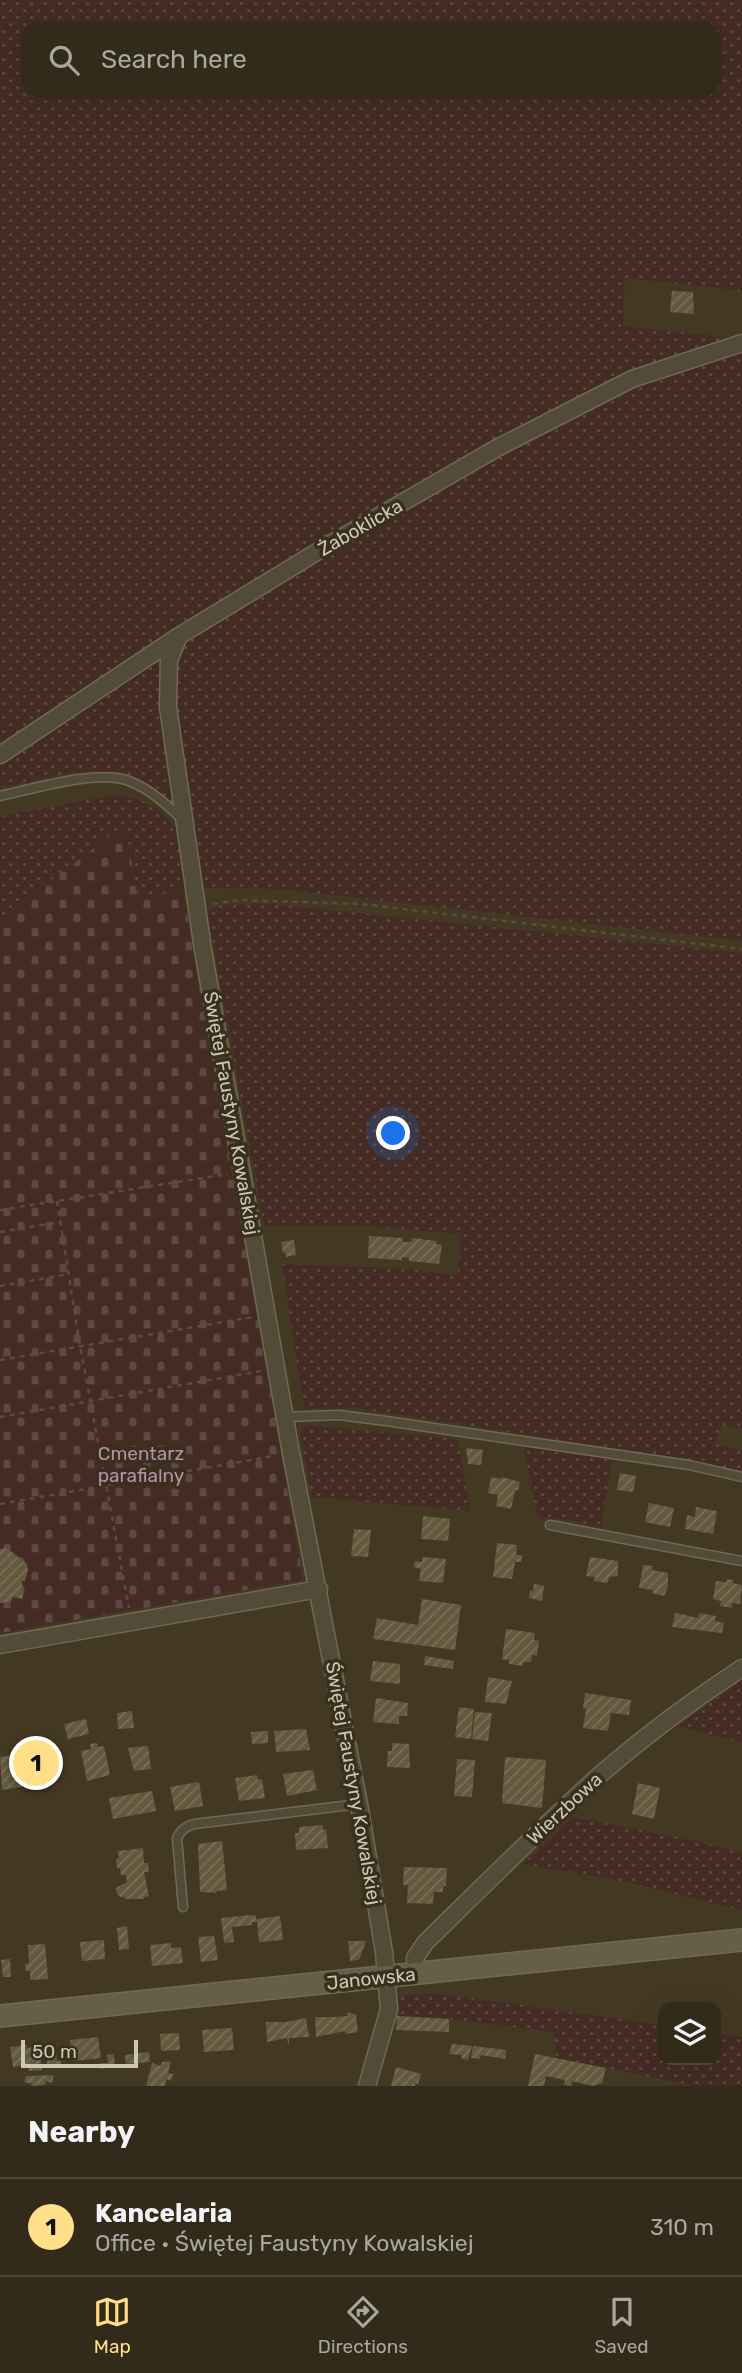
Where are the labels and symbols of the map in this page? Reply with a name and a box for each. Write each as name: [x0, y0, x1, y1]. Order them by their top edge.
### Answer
street label: Żaboklicka: [314, 494, 407, 561]
street label: Świętej Faustyny Kowalskiej: [199, 990, 264, 1237]
your location: [376, 1116, 410, 1150]
park label: Cmentarz parafialny: [98, 1442, 184, 1487]
street label: Świętej Faustyny Kowalskiej: [321, 1660, 386, 1907]
pin: 1: [13, 1737, 59, 1789]
street label: Wierzbowa: [522, 1768, 607, 1849]
street label: Janowska: [325, 1962, 417, 1995]
scale bar: [21, 2037, 138, 2069]

